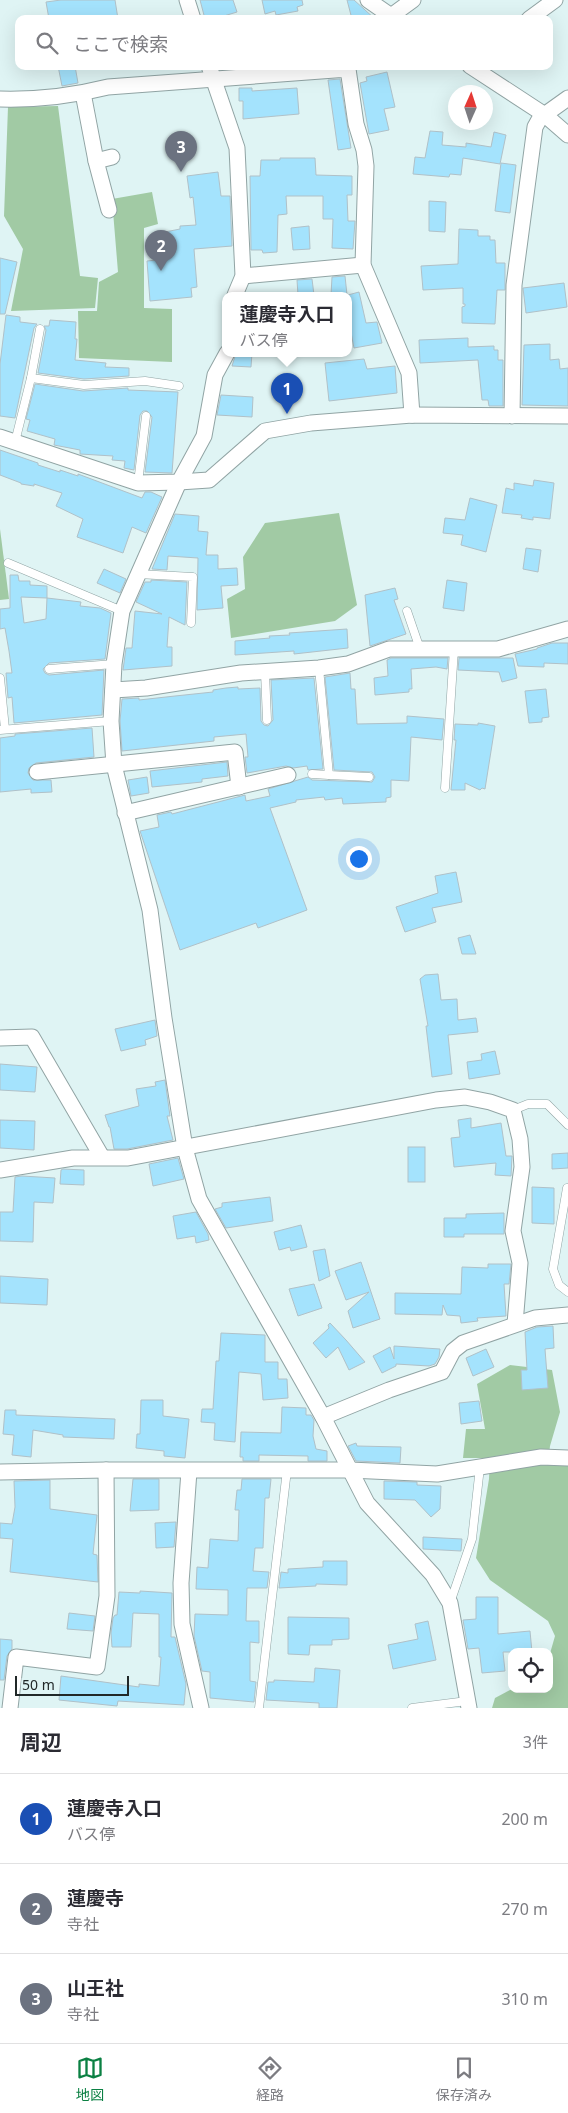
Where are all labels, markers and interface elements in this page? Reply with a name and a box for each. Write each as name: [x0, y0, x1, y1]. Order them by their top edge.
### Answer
search box: [15, 15, 553, 70]
icon: search: [33, 29, 61, 57]
text: ここで検索: [73, 31, 168, 57]
north arrow: [448, 85, 493, 130]
pin: 3: [165, 131, 197, 172]
pin: 2: [145, 230, 177, 271]
popup: [222, 292, 352, 357]
text: 蓮慶寺入口: [239, 301, 335, 327]
text: バス停: [239, 329, 288, 351]
pin: 1: [271, 373, 303, 414]
your location: [346, 846, 372, 872]
map controls: [508, 1648, 553, 1693]
button: locate: [508, 1648, 553, 1693]
scale bar: [15, 1673, 129, 1696]
text: 50 m: [22, 1675, 55, 1694]
text: 周辺: [20, 1728, 62, 1756]
text: 3件: [523, 1731, 548, 1753]
text: 蓮慶寺入口: [67, 1795, 162, 1821]
text: 1: [31, 1808, 41, 1830]
text: 200 m: [501, 1808, 548, 1830]
text: バス停: [67, 1823, 115, 1845]
text: 蓮慶寺: [67, 1885, 124, 1911]
text: 2: [31, 1898, 41, 1920]
text: 270 m: [501, 1898, 548, 1920]
text: 寺社: [67, 1913, 99, 1935]
text: 山王社: [67, 1975, 124, 2001]
text: 3: [31, 1988, 41, 2010]
text: 310 m: [501, 1988, 548, 2010]
text: 寺社: [67, 2003, 99, 2025]
tab: 地図: [76, 2054, 104, 2104]
tab: 経路: [256, 2054, 284, 2104]
tab: 保存済み: [436, 2054, 492, 2104]

